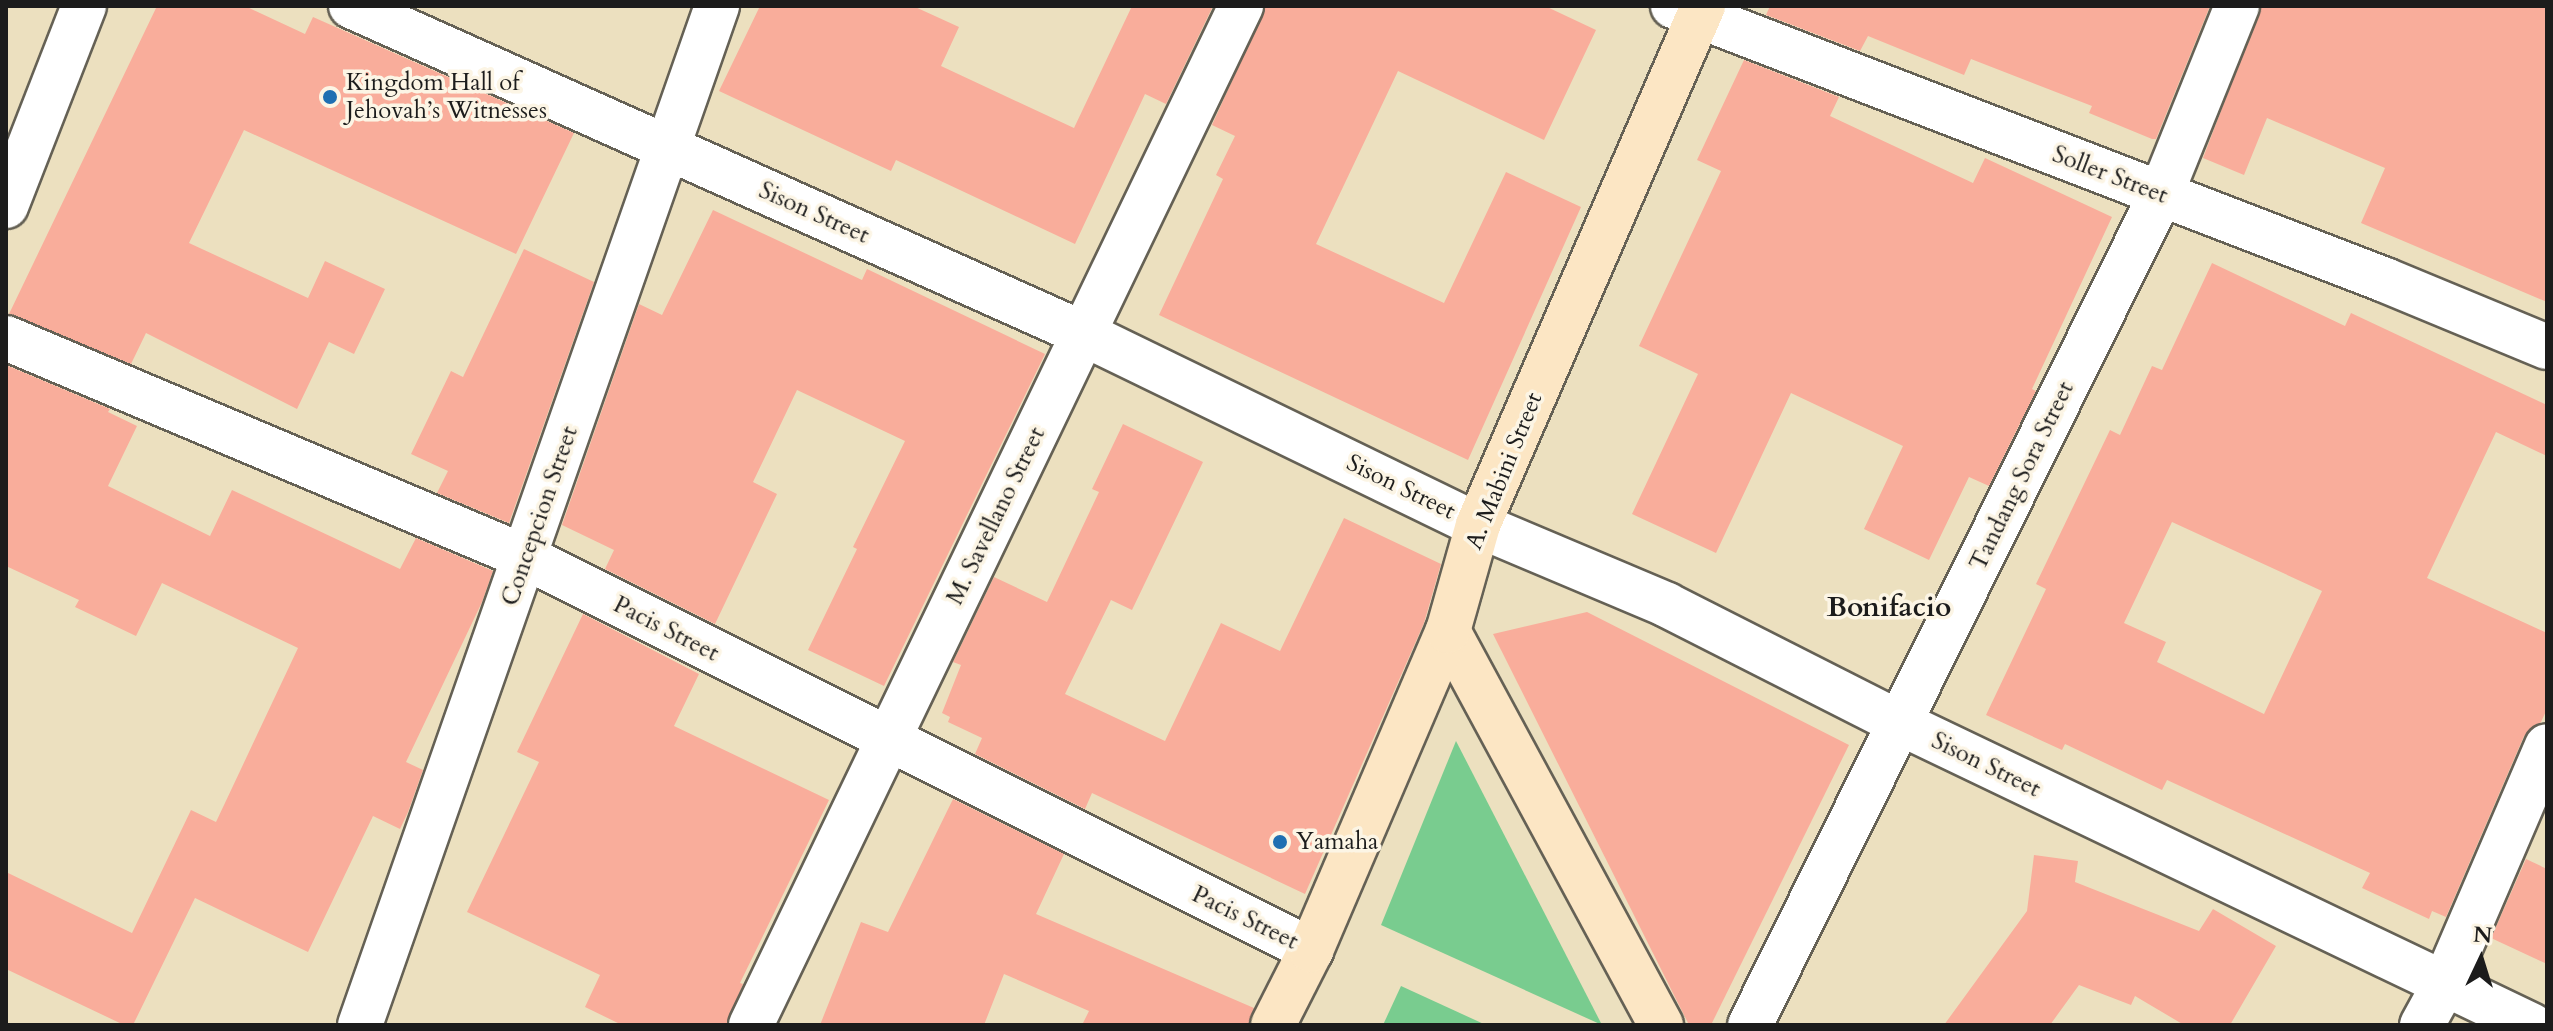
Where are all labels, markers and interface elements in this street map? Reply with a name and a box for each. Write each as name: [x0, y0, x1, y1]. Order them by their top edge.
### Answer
place label: Kingdom Hall of Jehovah’s Witnesses: [346, 69, 547, 125]
marker: Kingdom Hall of Jehovah’s Witnesses: [321, 88, 339, 106]
street label: Soller Street: [2048, 140, 2172, 210]
street label: Sison Street: [754, 176, 874, 250]
street label: Tandang Sora Street: [1964, 377, 2080, 575]
street label: A. Mabini Street: [1459, 388, 1549, 554]
street label: Concepcion Street: [496, 422, 584, 610]
street label: M. Savellano Street: [941, 423, 1051, 609]
street label: Sison Street: [1342, 448, 1460, 526]
street label: Pacis Street: [608, 590, 724, 668]
district label: Bonifacio: [1827, 590, 1951, 624]
street label: Sison Street: [1927, 726, 2045, 804]
place label: Yamaha: [1296, 828, 1378, 856]
marker: Yamaha: [1271, 833, 1289, 851]
street label: Pacis Street: [1187, 880, 1303, 956]
north arrow: [2441, 919, 2521, 999]
text: N: [2472, 919, 2493, 951]

